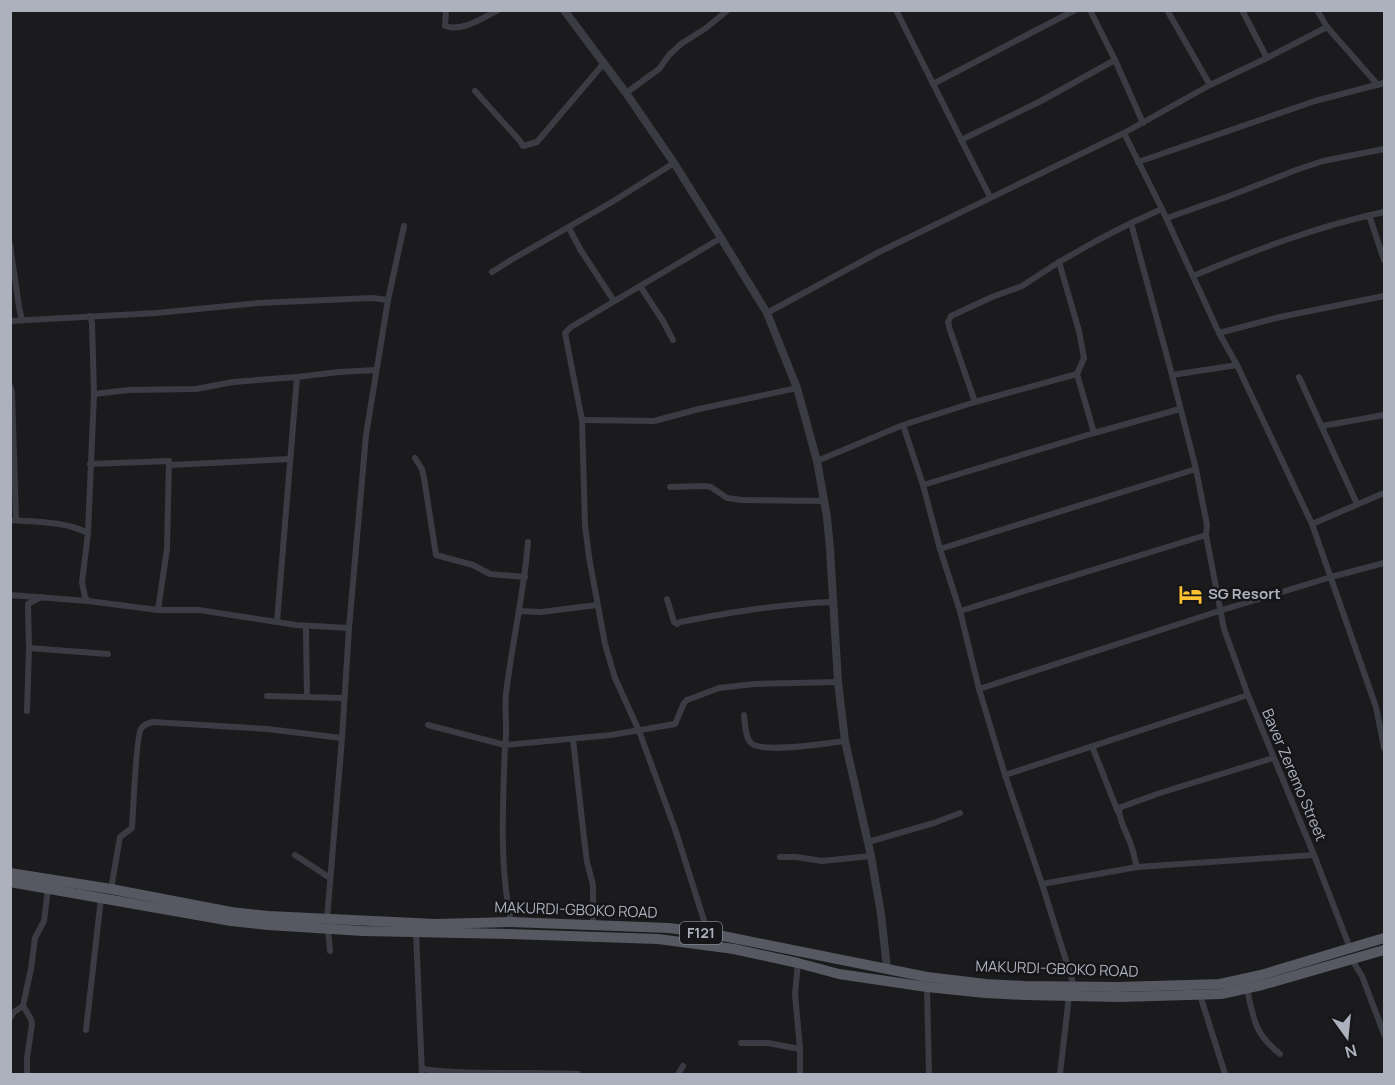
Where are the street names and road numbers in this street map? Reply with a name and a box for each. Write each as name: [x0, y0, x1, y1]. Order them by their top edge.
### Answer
street label: Baver Zeremo Street: [1257, 705, 1332, 844]
street label: MAKURDI-GBOKO ROAD: [494, 896, 658, 923]
road number: F121: [680, 922, 722, 944]
street label: MAKURDI-GBOKO ROAD: [975, 955, 1139, 982]

